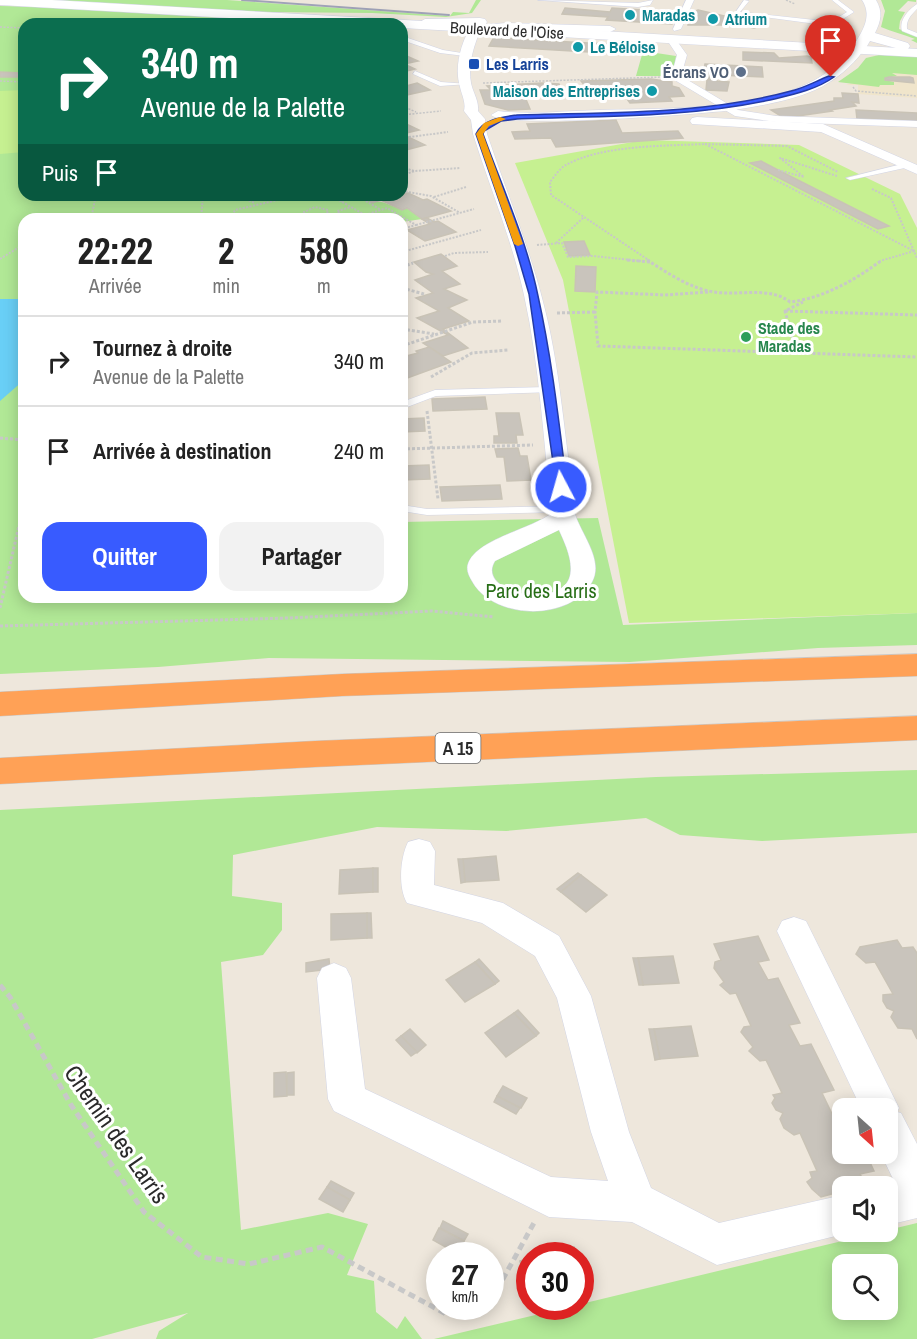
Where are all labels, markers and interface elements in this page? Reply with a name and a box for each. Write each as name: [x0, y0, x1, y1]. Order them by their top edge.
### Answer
place label: Maradas: [642, 4, 695, 26]
marker: Maradas: [623, 8, 637, 22]
place label: Atrium: [725, 8, 767, 30]
marker: Atrium: [706, 12, 720, 26]
pin: [805, 15, 856, 77]
street label: Boulevard de l'Oise: [449, 16, 565, 44]
icon: arrive: [814, 24, 847, 57]
text: 340 m: [141, 35, 239, 91]
place label: Le Béloise: [590, 36, 656, 58]
marker: Le Béloise: [571, 40, 585, 54]
icon: right: [42, 42, 120, 120]
place label: Les Larris: [486, 53, 549, 75]
marker: Les Larris: [467, 57, 481, 71]
place label: Écrans VO: [663, 61, 729, 83]
marker: Écrans VO: [734, 65, 748, 79]
place label: Maison des Entreprises: [493, 80, 640, 102]
marker: Maison des Entreprises: [645, 84, 659, 98]
text: Avenue de la Palette: [141, 89, 345, 125]
icon: arrive: [90, 156, 123, 189]
text: Puis: [42, 158, 78, 188]
text: 22:22: [77, 227, 153, 275]
text: 2: [218, 227, 234, 275]
text: 580: [299, 227, 349, 275]
text: Arrivée: [89, 272, 142, 299]
text: min: [212, 272, 240, 299]
text: m: [317, 272, 331, 299]
place label: Stade des Maradas: [758, 317, 820, 357]
marker: Stade des Maradas: [739, 330, 753, 344]
text: Tournez à droite: [93, 333, 232, 363]
icon: right: [42, 345, 75, 378]
text: 340 m: [334, 346, 384, 376]
text: Avenue de la Palette: [93, 363, 244, 390]
icon: arrive: [42, 435, 75, 468]
text: Arrivée à destination: [93, 436, 271, 466]
text: 240 m: [334, 436, 384, 466]
position arrow: [529, 455, 593, 519]
button: Quitter: [42, 522, 207, 591]
button: Partager: [219, 522, 384, 591]
park label: Parc des Larris: [485, 577, 597, 604]
road number: A 15: [436, 733, 480, 763]
street label: Chemin des Larris: [57, 1059, 177, 1209]
north arrow: [832, 1098, 898, 1164]
map controls: [832, 1098, 898, 1320]
button: sound: [832, 1176, 898, 1242]
speed limit sign: 30: [516, 1242, 594, 1320]
text: 27: [451, 1254, 479, 1294]
button: search: [832, 1254, 898, 1320]
text: km/h: [452, 1286, 478, 1307]

